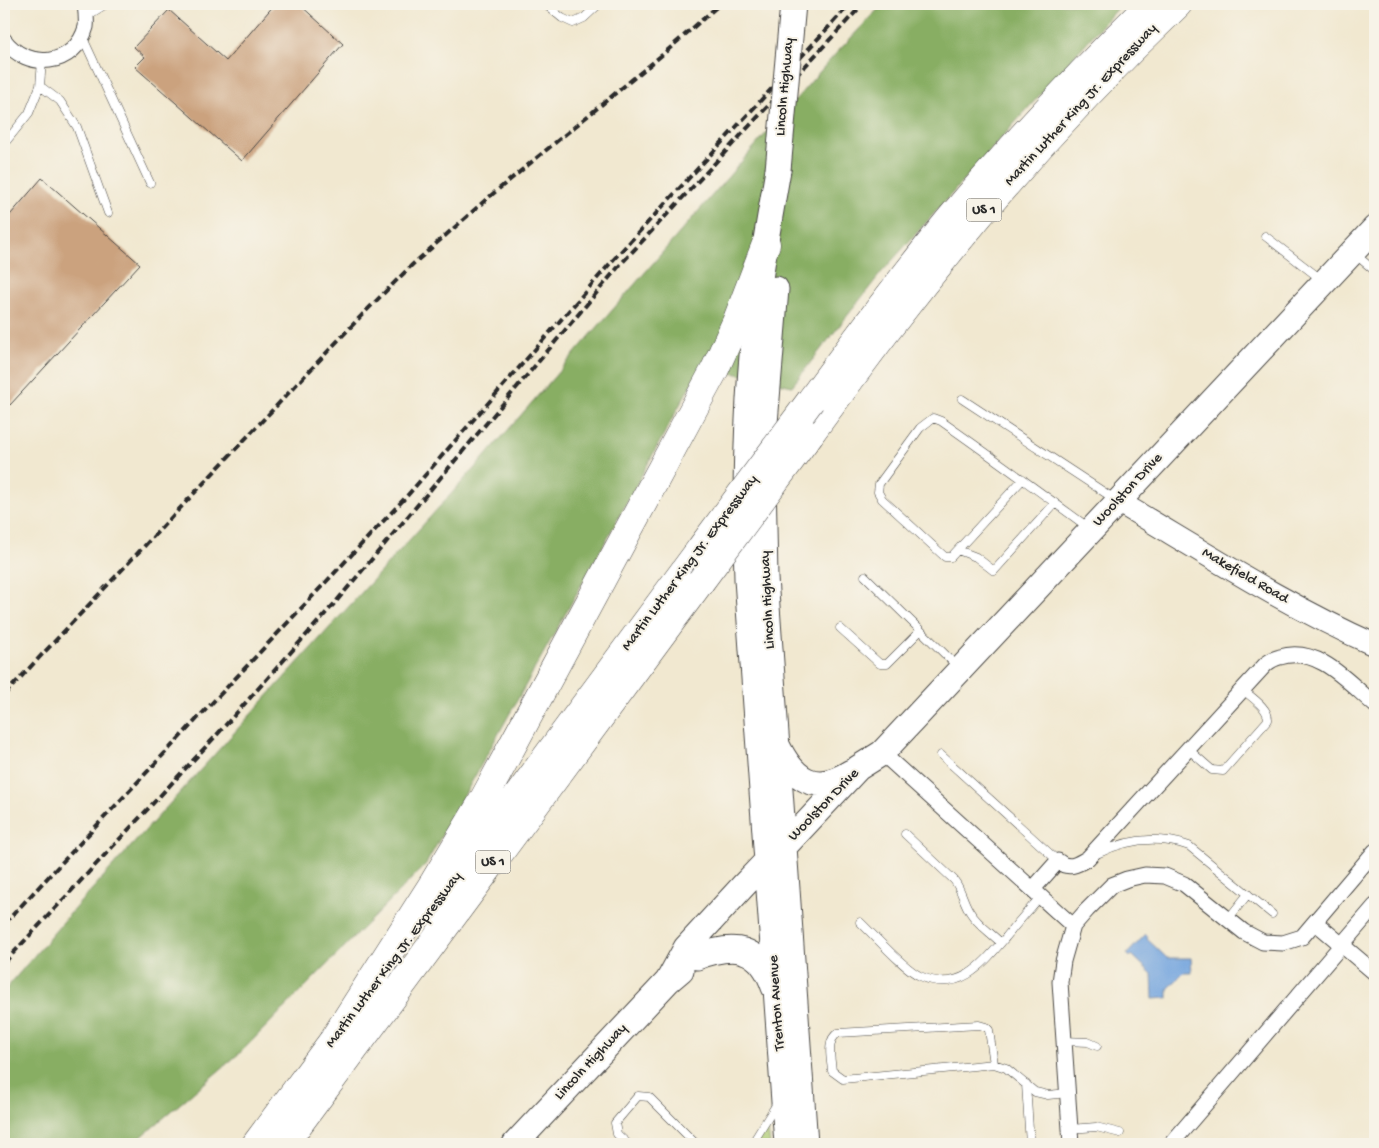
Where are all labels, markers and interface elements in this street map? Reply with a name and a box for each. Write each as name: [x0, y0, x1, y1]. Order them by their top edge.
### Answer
street label: Martin Luther King Jr. Expressway: [1001, 20, 1162, 190]
street label: Lincoln Highway: [772, 37, 798, 137]
road number: US 1: [966, 198, 1002, 222]
street label: Woolston Drive: [1089, 449, 1167, 531]
street label: Martin Luther King Jr. Expressway: [618, 471, 762, 655]
street label: Makefield Road: [1198, 544, 1293, 609]
street label: Lincoln Highway: [756, 550, 780, 650]
street label: Woolston Drive: [785, 765, 863, 845]
road number: US 1: [476, 850, 510, 874]
street label: Martin Luther King Jr. Expressway: [322, 868, 466, 1052]
street label: Trenton Avenue: [765, 954, 789, 1052]
street label: Lincoln Highway: [551, 1019, 632, 1104]

